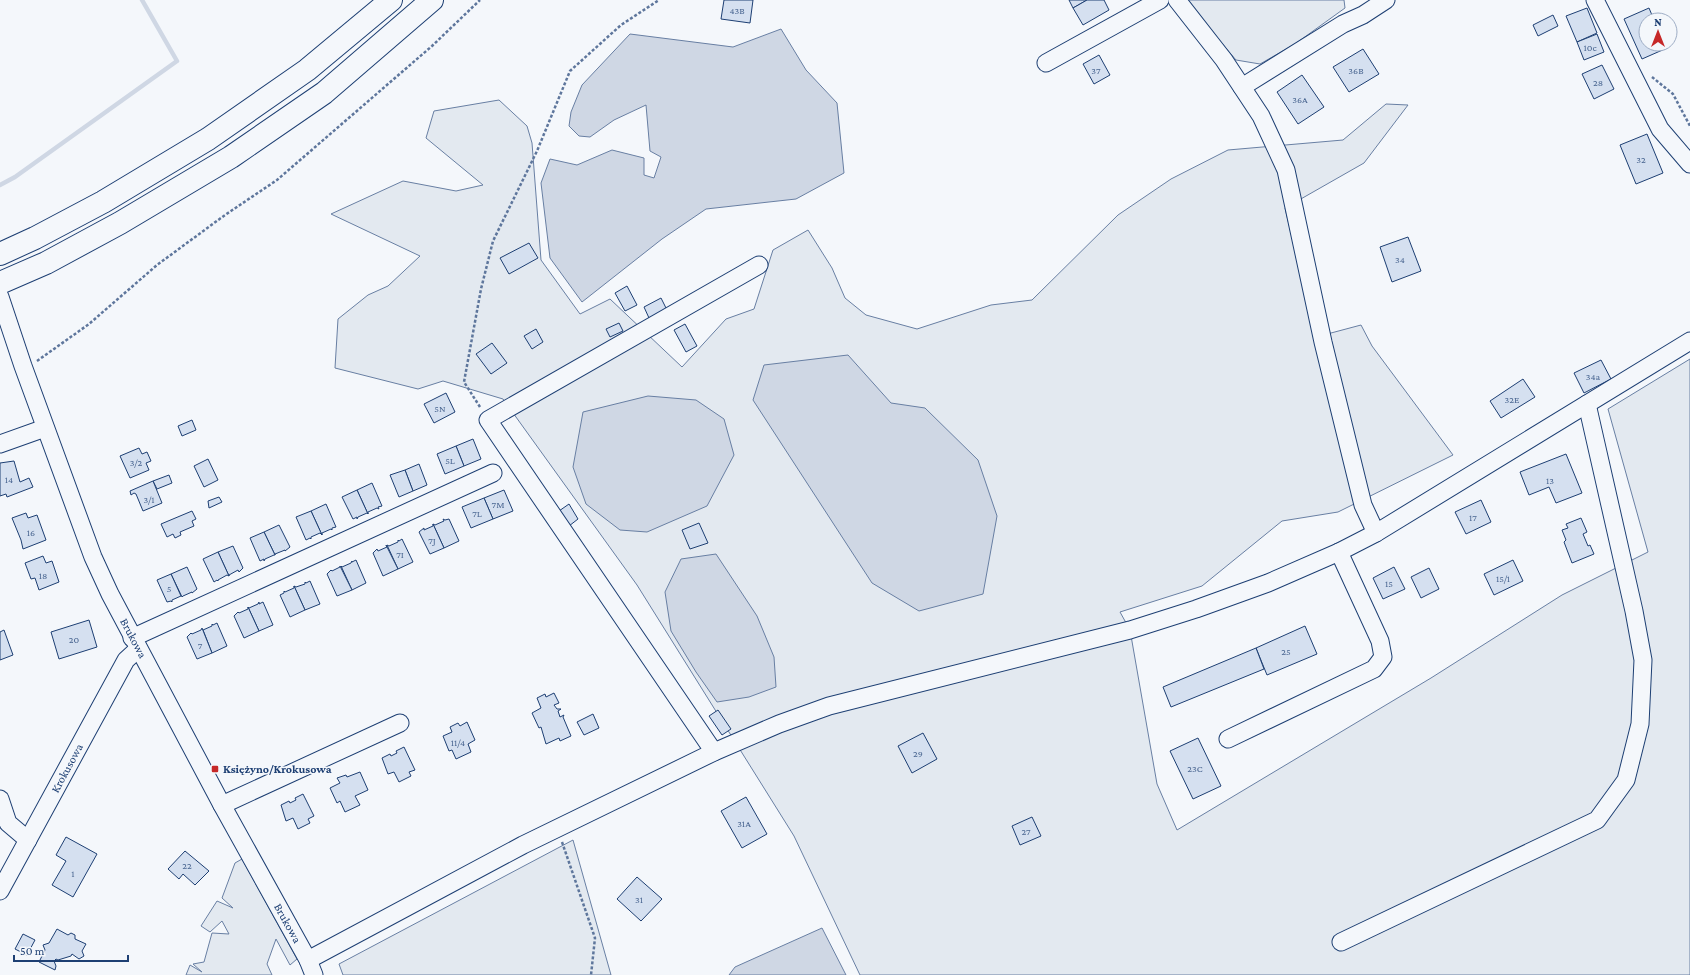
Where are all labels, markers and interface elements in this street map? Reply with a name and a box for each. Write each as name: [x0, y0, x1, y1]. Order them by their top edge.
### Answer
house number: 43B: [729, 5, 745, 16]
north arrow: [1638, 12, 1678, 52]
text: N: [1654, 16, 1662, 28]
house number: 10c: [1583, 42, 1597, 53]
house number: 37: [1091, 65, 1101, 76]
house number: 36B: [1348, 65, 1364, 76]
house number: 28: [1593, 77, 1603, 88]
house number: 36A: [1292, 94, 1308, 105]
house number: 32: [1636, 154, 1646, 165]
house number: 34: [1395, 254, 1405, 265]
house number: 34a: [1586, 371, 1601, 382]
house number: 32E: [1505, 394, 1520, 405]
house number: 5N: [434, 403, 446, 414]
house number: 5L: [445, 455, 455, 466]
house number: 3/2: [130, 457, 143, 468]
house number: 14: [5, 474, 13, 485]
house number: 13: [1546, 475, 1554, 486]
house number: 3/1: [144, 494, 154, 505]
house number: 7M: [492, 499, 504, 510]
house number: 7L: [472, 508, 482, 519]
house number: 17: [1469, 512, 1477, 523]
house number: 16: [27, 527, 35, 538]
house number: 7J: [428, 535, 436, 546]
house number: 7I: [396, 549, 404, 560]
house number: 18: [39, 570, 47, 581]
house number: 15/1: [1496, 573, 1510, 584]
house number: 15: [1385, 578, 1393, 589]
house number: 5: [167, 583, 172, 594]
street label: Brukowa: [117, 616, 150, 661]
house number: 20: [69, 634, 80, 645]
house number: 7: [198, 640, 203, 651]
house number: 25: [1281, 646, 1291, 657]
house number: 11/4: [451, 737, 465, 748]
street label: Krokusowa: [48, 741, 86, 795]
house number: 29: [913, 748, 923, 759]
place label: Księżyno/Krokusowa: [223, 762, 332, 776]
house number: 23C: [1187, 763, 1203, 774]
marker: Księżyno/Krokusowa: [210, 764, 220, 774]
house number: 31A: [737, 818, 751, 829]
house number: 27: [1021, 826, 1031, 837]
house number: 22: [182, 860, 192, 871]
house number: 1: [71, 868, 75, 879]
house number: 31: [635, 894, 643, 905]
street label: Brukowa: [271, 901, 304, 946]
scale bar: [14, 937, 128, 963]
text: 50 m: [20, 944, 45, 958]

